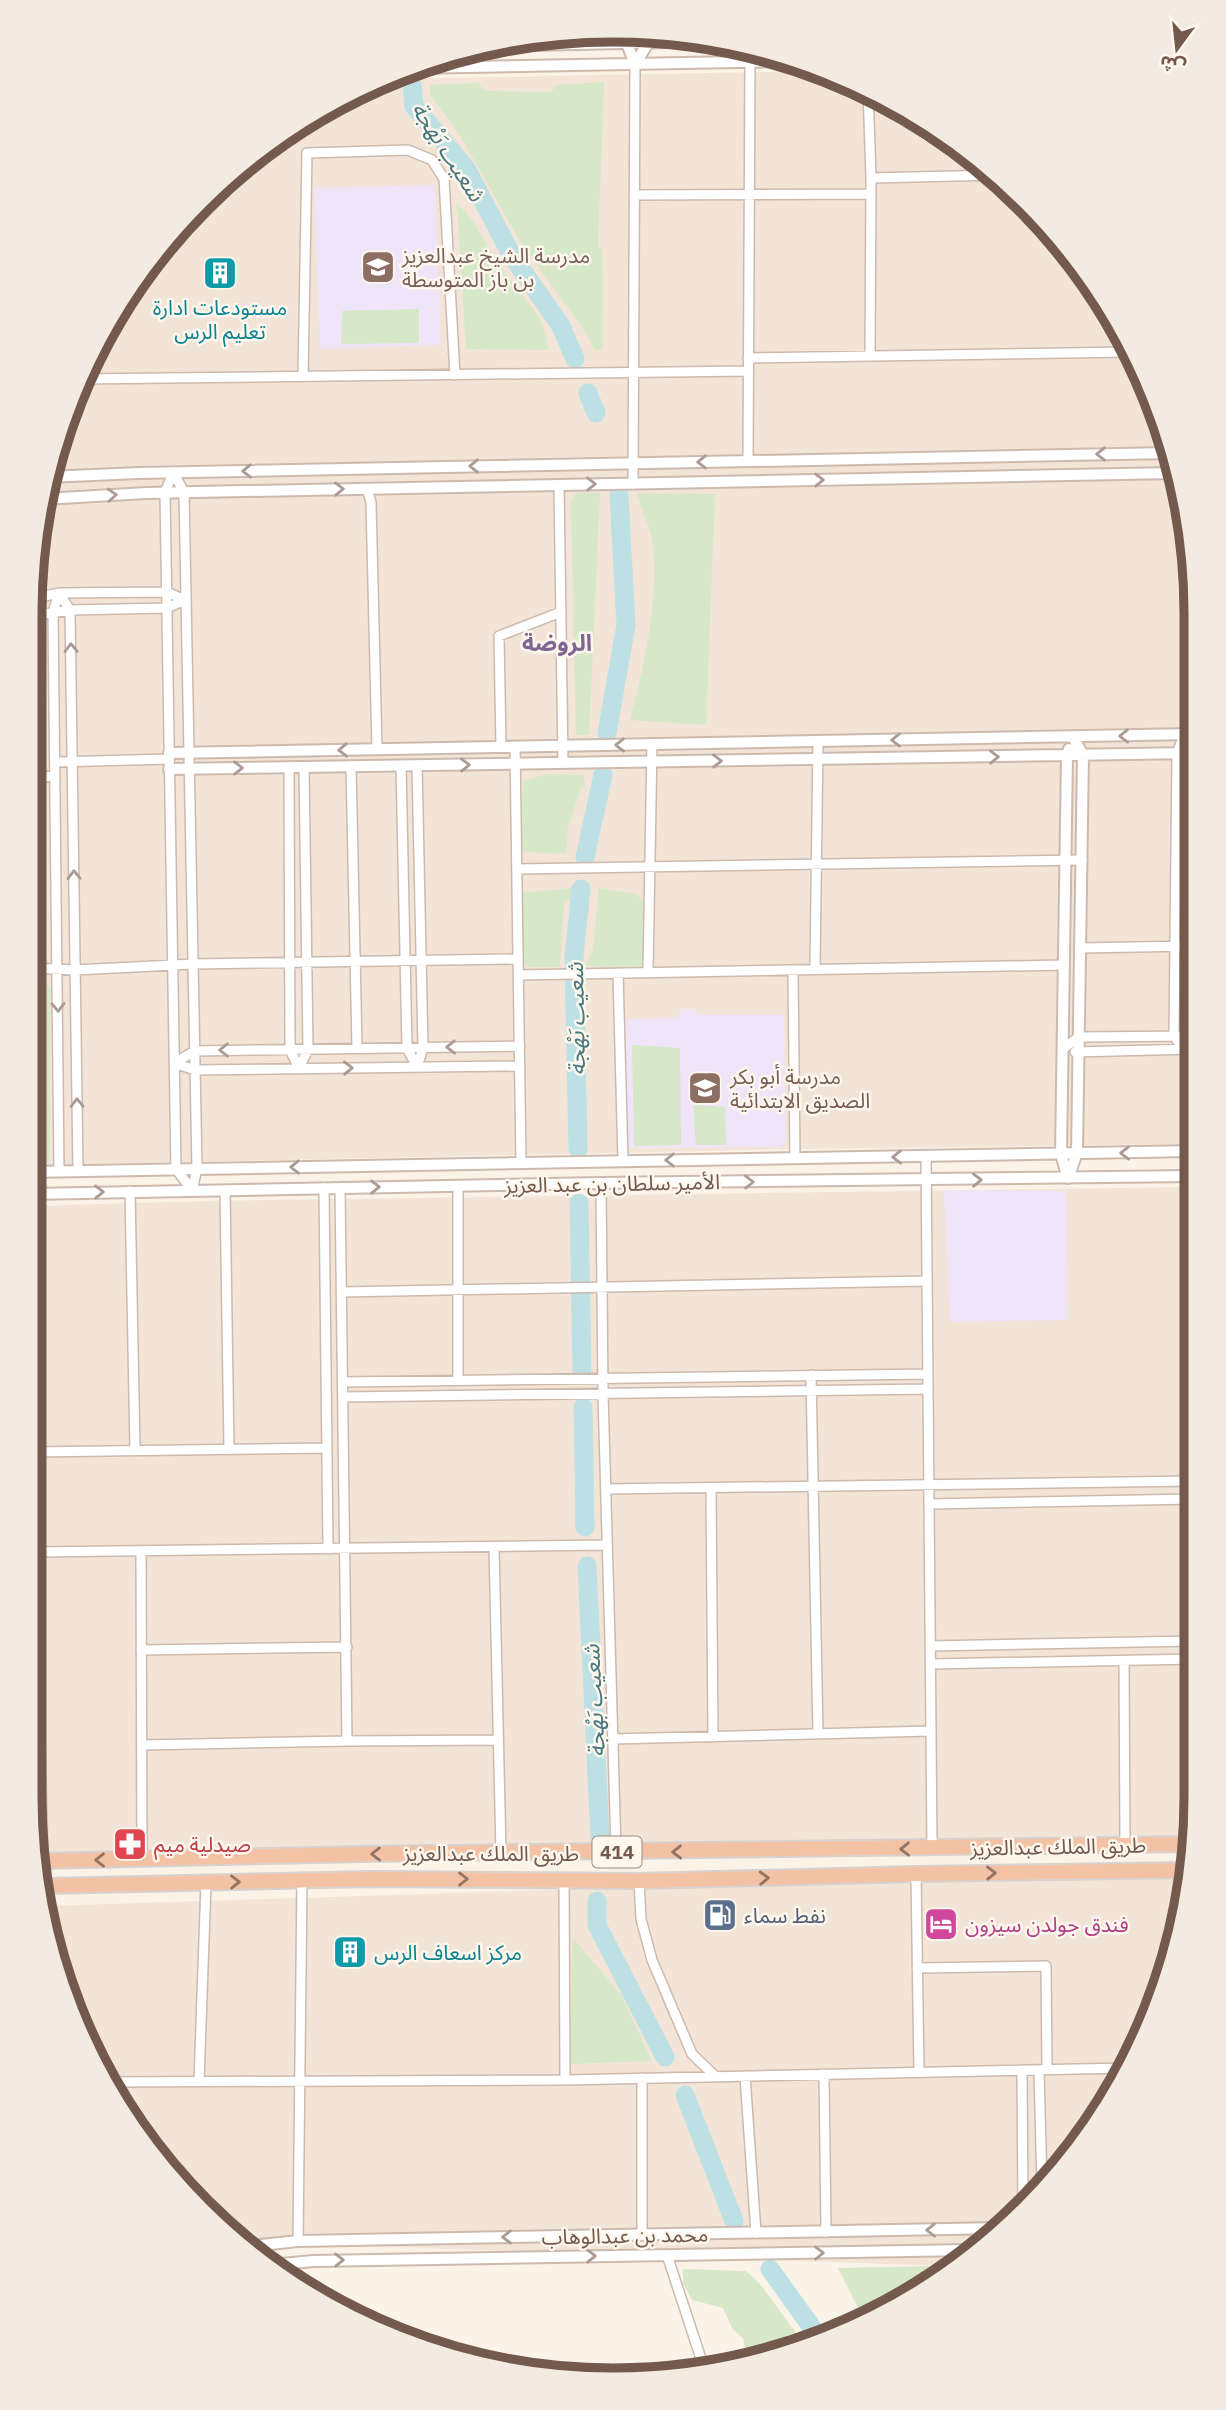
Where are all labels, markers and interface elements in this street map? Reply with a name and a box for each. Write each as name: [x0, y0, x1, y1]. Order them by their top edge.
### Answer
north arrow: [1142, 14, 1212, 84]
text: ش: [1157, 50, 1188, 80]
water label: شعيب بَهْجة: [406, 96, 493, 207]
place label: مدرسة الشيخ عبدالعزيز بن باز المتوسطة: [401, 241, 590, 293]
school or university icon: مدرسة الشيخ عبدالعزيز بن باز المتوسطة: [359, 248, 397, 286]
building icon: مستودعات ادارة تعليم الرس: [201, 254, 239, 292]
place label: مستودعات ادارة تعليم الرس: [153, 293, 287, 347]
one-way arrow: [1095, 447, 1106, 462]
one-way arrow: [696, 454, 706, 470]
one-way arrow: [468, 459, 479, 474]
one-way arrow: [241, 463, 252, 478]
one-way arrow: [814, 472, 824, 488]
one-way arrow: [586, 477, 597, 492]
one-way arrow: [334, 482, 345, 497]
one-way arrow: [107, 488, 118, 503]
district label: الروضة: [522, 627, 592, 657]
one-way arrow: [63, 642, 78, 653]
one-way arrow: [1118, 728, 1128, 744]
one-way arrow: [890, 732, 901, 748]
one-way arrow: [614, 737, 625, 752]
one-way arrow: [337, 742, 348, 757]
one-way arrow: [988, 749, 999, 764]
one-way arrow: [712, 753, 723, 769]
one-way arrow: [460, 757, 471, 773]
one-way arrow: [233, 760, 243, 776]
one-way arrow: [66, 869, 82, 880]
water label: شعيب بَهْجة: [559, 961, 591, 1076]
one-way arrow: [50, 1002, 65, 1013]
one-way arrow: [446, 1039, 456, 1055]
one-way arrow: [218, 1043, 229, 1058]
one-way arrow: [343, 1060, 353, 1076]
place label: مدرسة أبو بكر الصديق الابتدائية: [729, 1062, 870, 1114]
school or university icon: مدرسة أبو بكر الصديق الابتدائية: [686, 1069, 724, 1107]
one-way arrow: [70, 1097, 85, 1108]
one-way arrow: [1119, 1145, 1130, 1160]
one-way arrow: [892, 1149, 903, 1164]
one-way arrow: [664, 1153, 675, 1168]
one-way arrow: [290, 1159, 300, 1175]
street label: الأمير سلطان بن عبد العزيز: [503, 1167, 720, 1199]
one-way arrow: [972, 1172, 983, 1187]
one-way arrow: [745, 1174, 755, 1190]
one-way arrow: [370, 1179, 381, 1195]
one-way arrow: [93, 1184, 104, 1199]
water label: شعيب بَهْجة: [575, 1643, 611, 1758]
pharmacy icon: صيدلية ميم: [111, 1825, 149, 1863]
place label: صيدلية ميم: [154, 1830, 251, 1860]
street label: طريق الملك عبدالعزيز: [969, 1830, 1146, 1862]
road number: 414: [592, 1836, 642, 1868]
street label: طريق الملك عبدالعزيز: [402, 1839, 579, 1867]
one-way arrow: [899, 1841, 909, 1857]
one-way arrow: [671, 1844, 682, 1860]
one-way arrow: [371, 1846, 381, 1862]
one-way arrow: [94, 1852, 105, 1867]
one-way arrow: [986, 1865, 997, 1881]
one-way arrow: [759, 1870, 769, 1886]
one-way arrow: [458, 1871, 468, 1887]
one-way arrow: [230, 1874, 241, 1890]
fuel station icon: نفط سماء: [701, 1896, 739, 1934]
place label: نفط سماء: [744, 1901, 826, 1929]
hotel icon: فندق جولدن سيزون: [922, 1905, 960, 1943]
place label: فندق جولدن سيزون: [965, 1910, 1129, 1938]
building icon: مركز اسعاف الرس: [331, 1933, 369, 1971]
place label: مركز اسعاف الرس: [374, 1938, 522, 1966]
street label: محمد بن عبدالوهاب: [541, 2220, 709, 2250]
one-way arrow: [925, 2222, 936, 2237]
one-way arrow: [501, 2229, 512, 2245]
one-way arrow: [814, 2245, 825, 2260]
one-way arrow: [587, 2248, 597, 2264]
one-way arrow: [335, 2252, 345, 2268]

